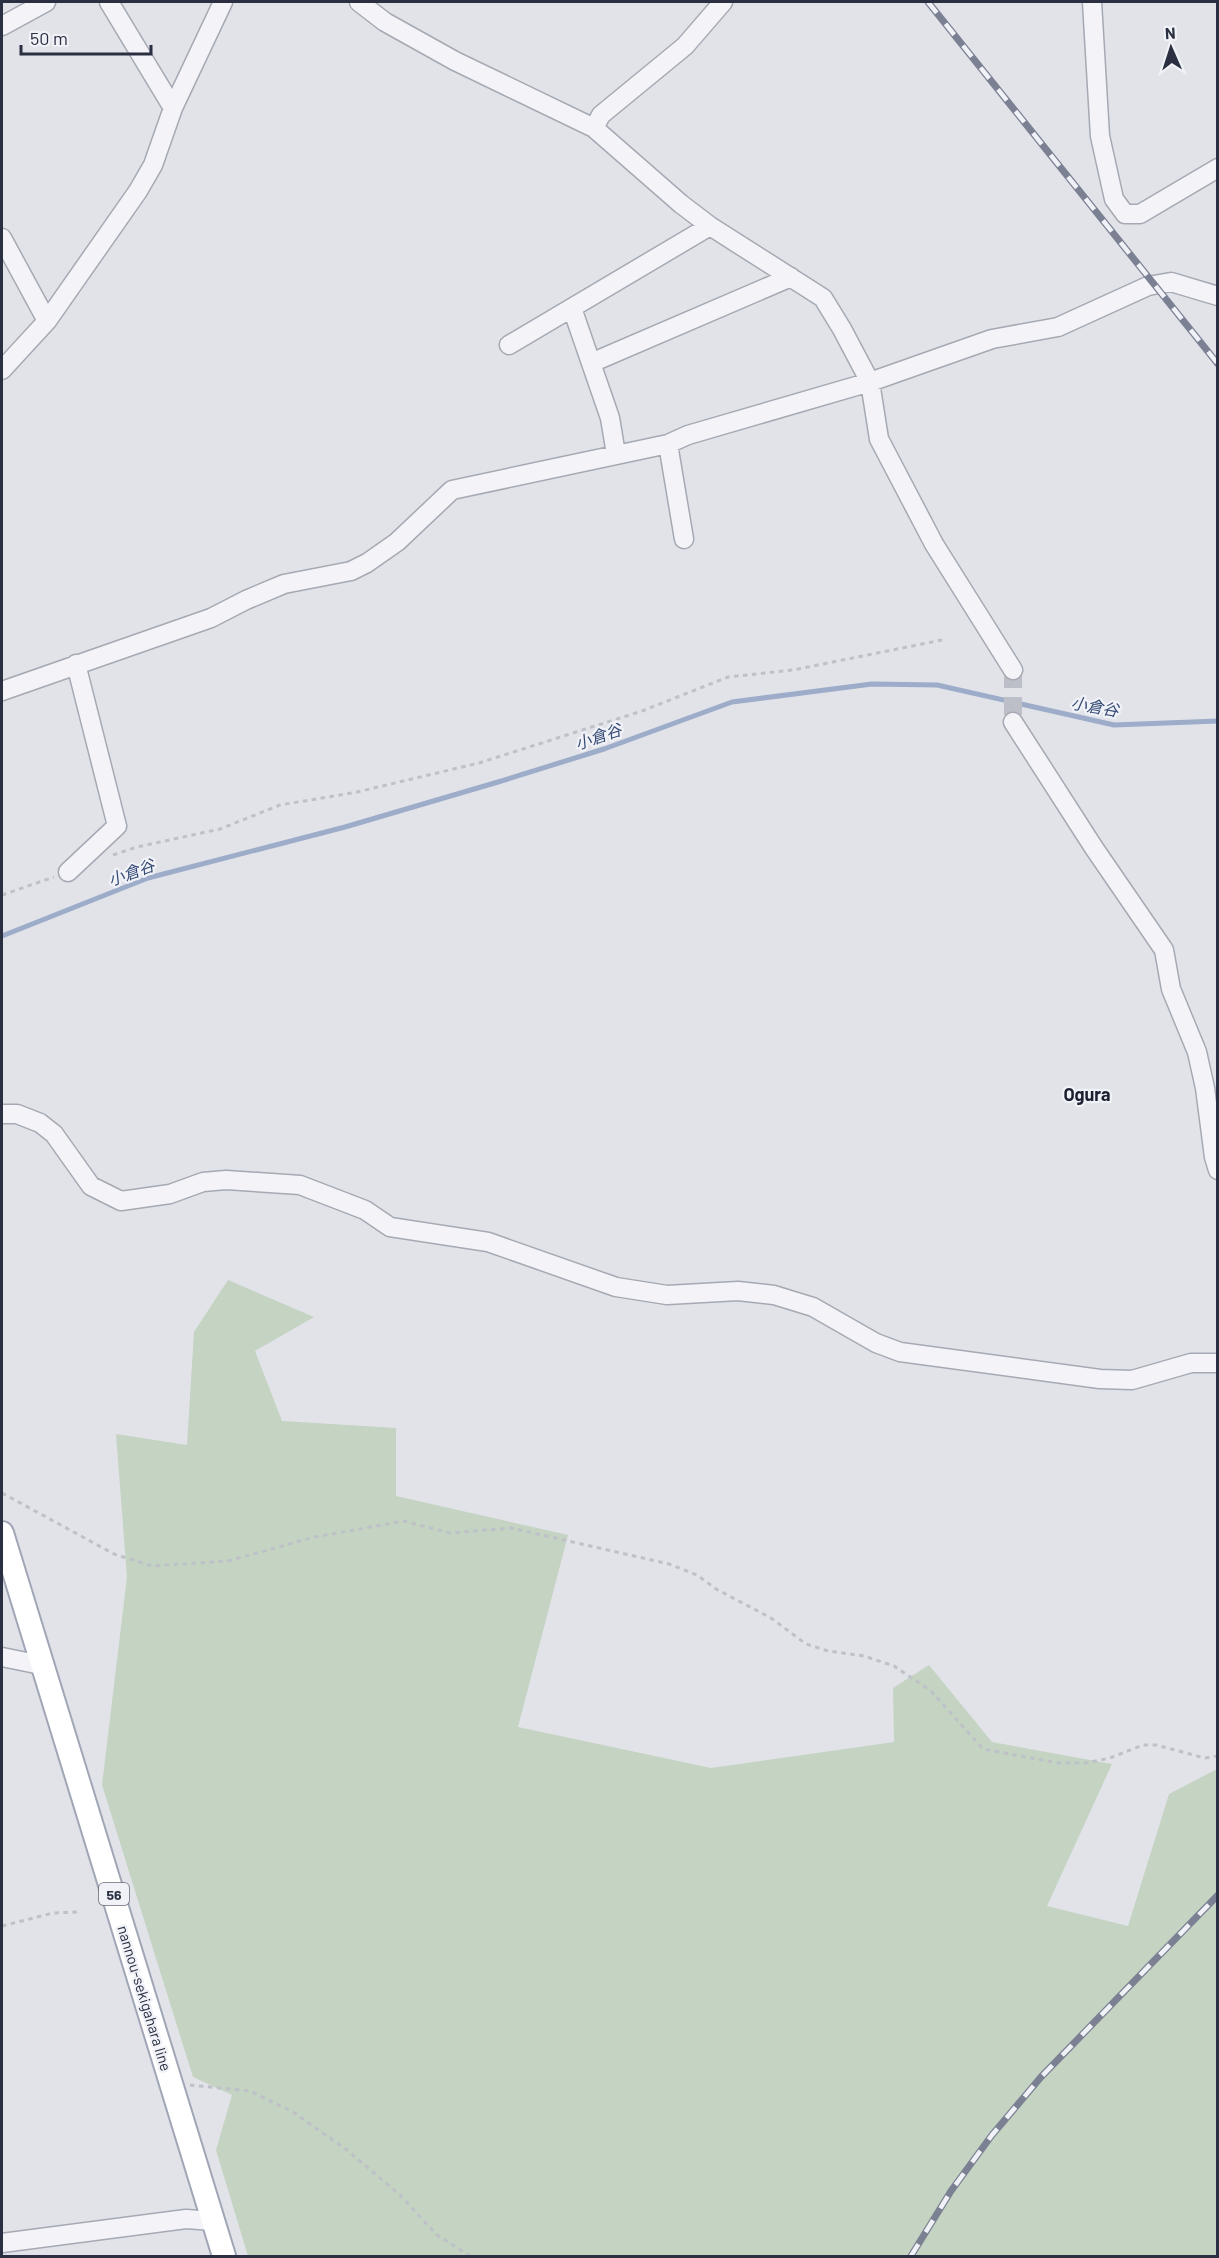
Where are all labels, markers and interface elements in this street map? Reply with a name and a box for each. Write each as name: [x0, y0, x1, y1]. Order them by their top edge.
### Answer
scale bar: [21, 18, 152, 56]
north arrow: [1141, 18, 1201, 78]
text: N: [1164, 23, 1176, 42]
text: 50 m: [30, 27, 68, 49]
water label: 小倉谷: [1070, 692, 1122, 720]
water label: 小倉谷: [572, 719, 626, 753]
water label: 小倉谷: [105, 854, 159, 889]
district label: Ogura: [1063, 1083, 1111, 1105]
road number: 56: [99, 1883, 129, 1905]
street label: nannou-sekigahara line: [114, 1923, 176, 2073]

